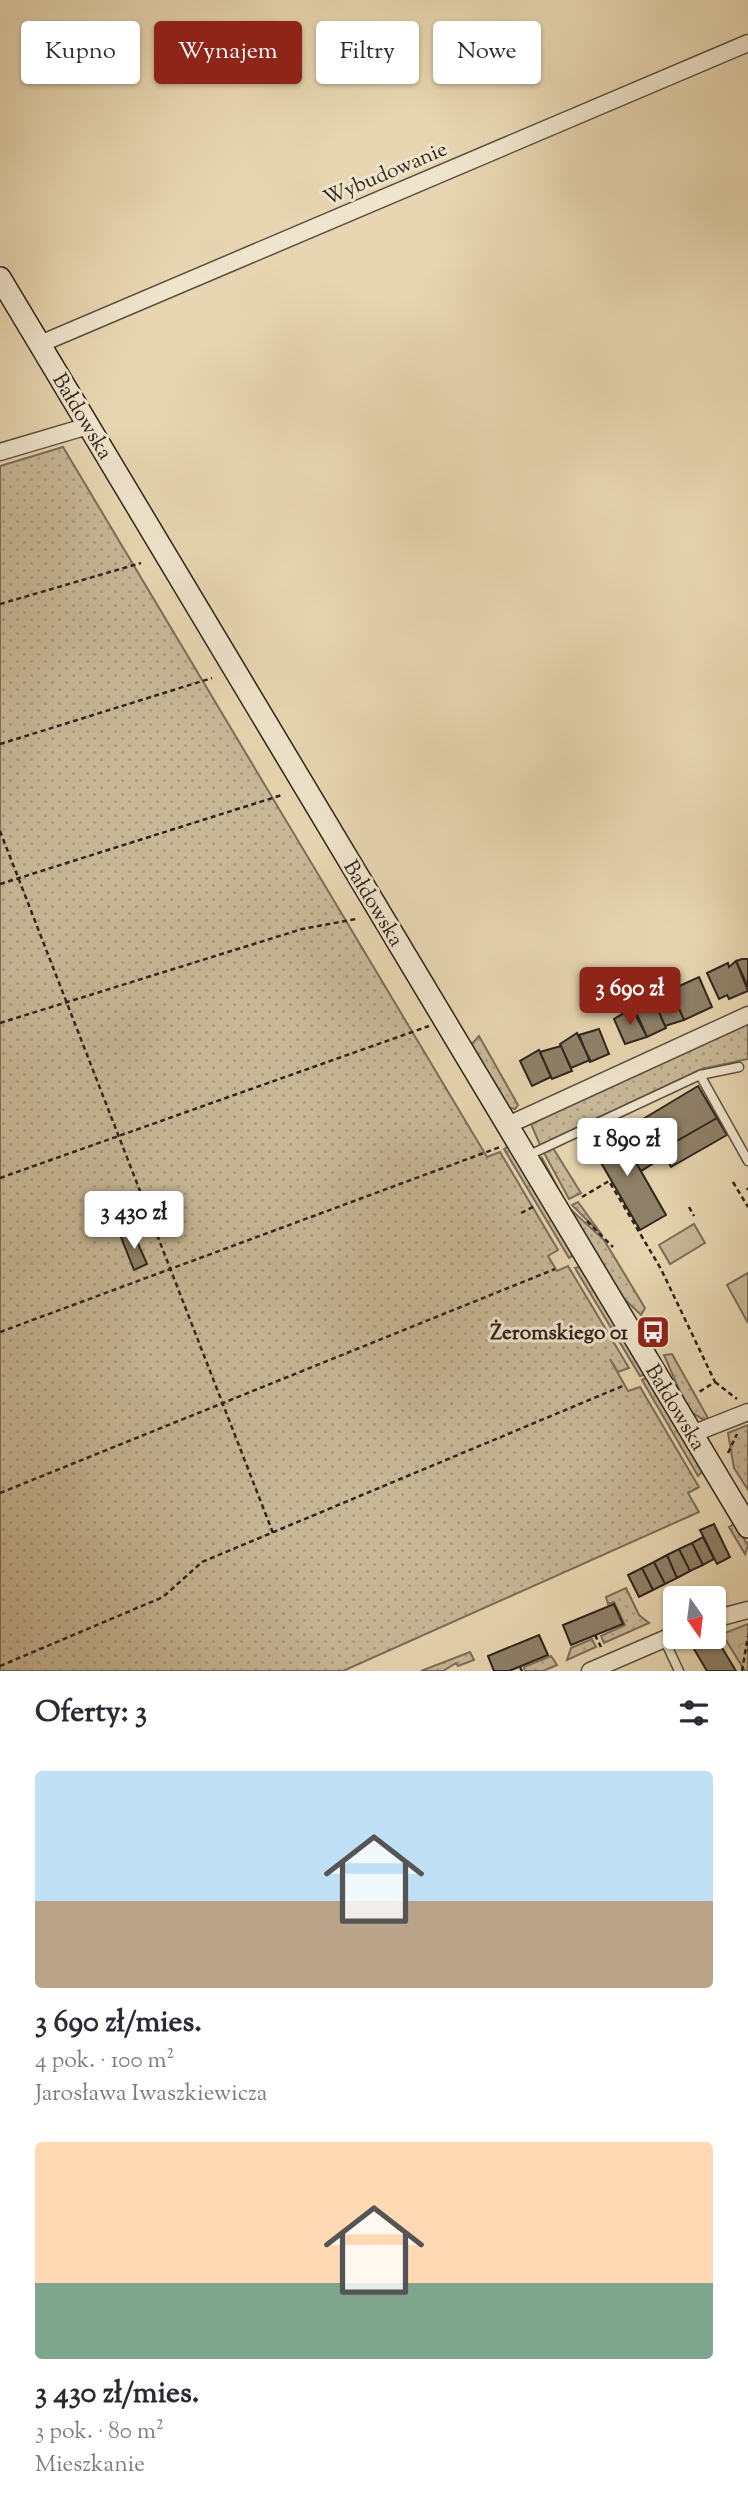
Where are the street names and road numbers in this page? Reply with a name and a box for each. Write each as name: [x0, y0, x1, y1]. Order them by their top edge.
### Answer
street label: Wybudowanie: [319, 135, 452, 214]
street label: Bałdowska: [44, 368, 119, 466]
street label: Bałdowska: [335, 855, 410, 953]
street label: Bałdowska: [637, 1359, 712, 1457]

